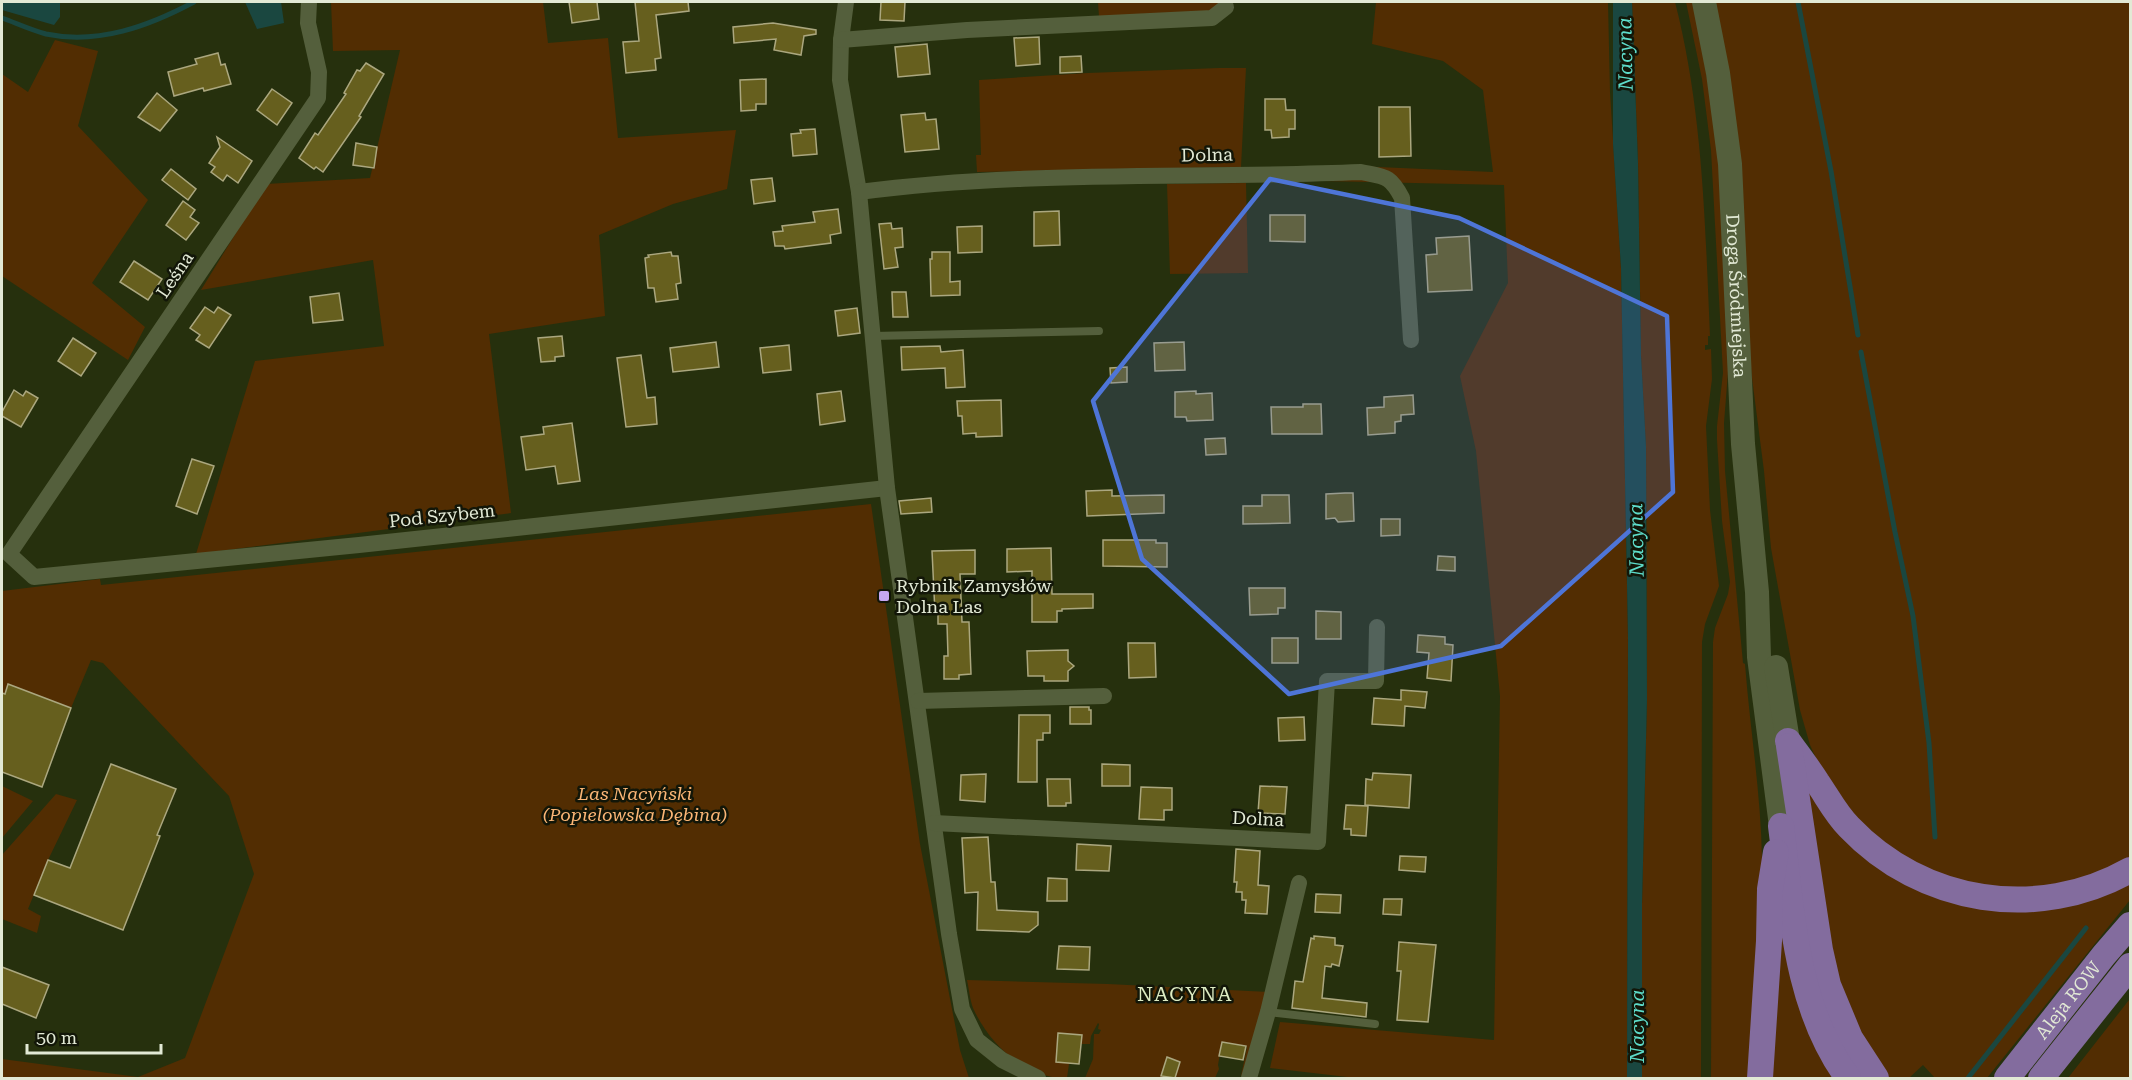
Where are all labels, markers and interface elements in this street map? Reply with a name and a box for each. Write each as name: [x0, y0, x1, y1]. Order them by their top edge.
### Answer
water label: Nacyna: [1612, 17, 1638, 92]
street label: Dolna: [1181, 144, 1233, 165]
street label: Droga Śródmiejska: [1722, 213, 1751, 378]
street label: Leśna: [152, 247, 198, 302]
street label: Pod Szybem: [388, 499, 496, 532]
water label: Nacyna: [1623, 503, 1649, 578]
place label: Rybnik Zamysłów Dolna Las: [896, 575, 1051, 617]
marker: Rybnik Zamysłów Dolna Las: [877, 589, 891, 603]
park label: Las Nacyński (Popielowska Dębina): [542, 783, 728, 825]
street label: Dolna: [1232, 807, 1285, 830]
street label: Aleja ROW: [2031, 956, 2105, 1043]
district label: NACYNA: [1137, 982, 1233, 1006]
water label: Nacyna: [1625, 989, 1649, 1064]
scale bar: [27, 1017, 160, 1055]
text: 50 m: [36, 1027, 77, 1048]

